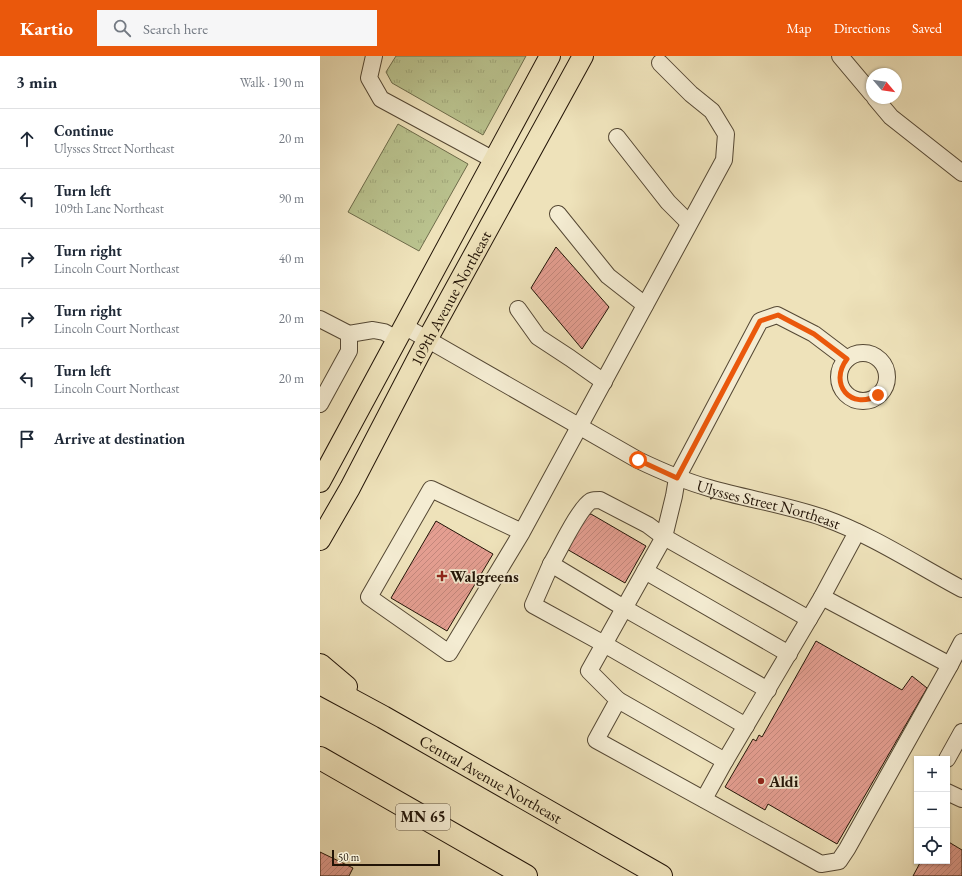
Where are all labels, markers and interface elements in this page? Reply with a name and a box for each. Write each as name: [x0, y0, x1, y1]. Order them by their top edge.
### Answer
search box: [97, 10, 377, 46]
text: Kartio: [20, 16, 73, 41]
icon: search: [111, 17, 133, 39]
text: Search here: [143, 19, 208, 38]
text: Map: [786, 19, 812, 37]
text: Directions: [834, 19, 890, 37]
text: Saved: [912, 19, 942, 37]
north arrow: [866, 68, 902, 104]
text: 3 min: [16, 71, 57, 93]
text: Walk · 190 m: [240, 74, 304, 91]
text: Continue: [54, 121, 114, 140]
icon: ahead: [16, 128, 38, 150]
text: 20 m: [279, 130, 304, 147]
text: Ulysses Street Northeast: [54, 140, 174, 157]
text: Turn left: [54, 181, 111, 200]
icon: left: [16, 188, 38, 210]
text: 90 m: [279, 190, 304, 207]
text: 109th Lane Northeast: [54, 200, 164, 217]
street label: 109th Avenue Northeast: [406, 227, 496, 369]
text: Turn right: [54, 241, 122, 260]
icon: right: [16, 248, 38, 270]
text: 40 m: [279, 250, 304, 267]
text: Lincoln Court Northeast: [54, 260, 179, 277]
text: Turn right: [54, 301, 122, 320]
icon: right: [16, 308, 38, 330]
text: 20 m: [279, 310, 304, 327]
text: Lincoln Court Northeast: [54, 320, 179, 337]
text: Turn left: [54, 361, 111, 380]
icon: left: [16, 368, 38, 390]
text: 20 m: [279, 370, 304, 387]
text: Lincoln Court Northeast: [54, 380, 179, 397]
route end: [869, 386, 887, 404]
icon: arrive: [16, 428, 38, 450]
text: Arrive at destination: [54, 429, 185, 448]
route start: [629, 451, 647, 469]
street label: Ulysses Street Northeast: [694, 475, 844, 534]
place label: Walgreens: [450, 566, 519, 587]
marker: Walgreens: [437, 571, 447, 581]
street label: Central Avenue Northeast: [416, 730, 566, 828]
map controls: [914, 756, 950, 864]
button: +: [914, 756, 950, 792]
place label: Aldi: [768, 771, 799, 792]
marker: Aldi: [756, 776, 766, 786]
button: −: [914, 792, 950, 828]
road number: MN 65: [396, 804, 450, 830]
button: locate: [914, 828, 950, 864]
scale bar: [332, 848, 440, 867]
text: 50 m: [338, 850, 359, 864]

